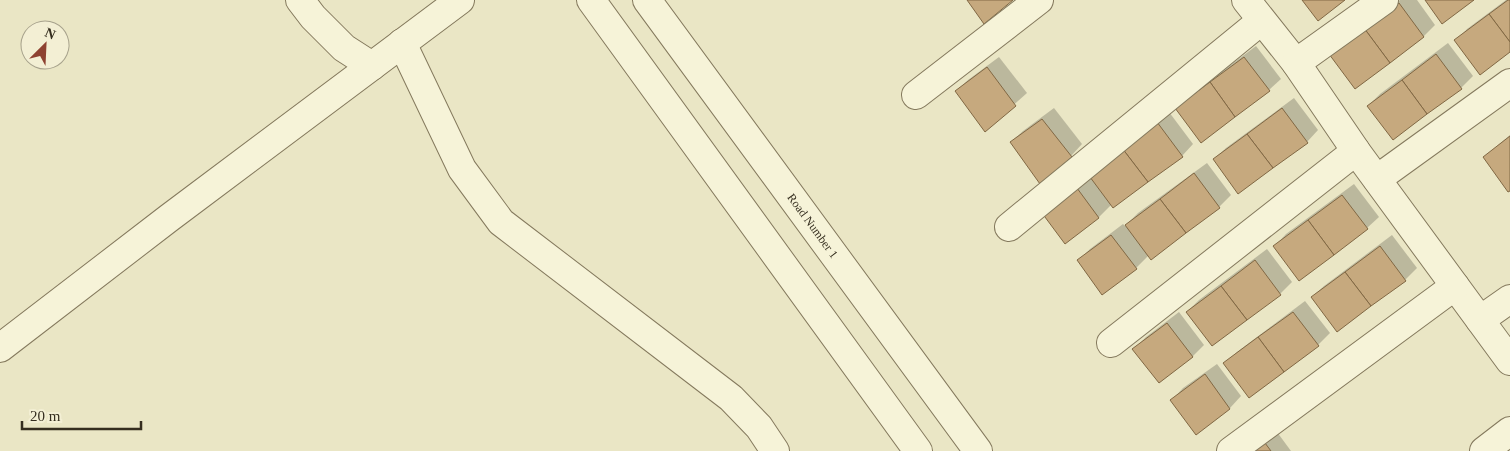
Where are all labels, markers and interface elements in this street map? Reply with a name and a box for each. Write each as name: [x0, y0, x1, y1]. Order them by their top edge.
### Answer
north arrow: [20, 20, 70, 70]
text: N: [42, 25, 58, 42]
street label: Road Number 1: [784, 191, 841, 261]
scale bar: [22, 398, 141, 430]
text: 20 m: [30, 408, 61, 424]

